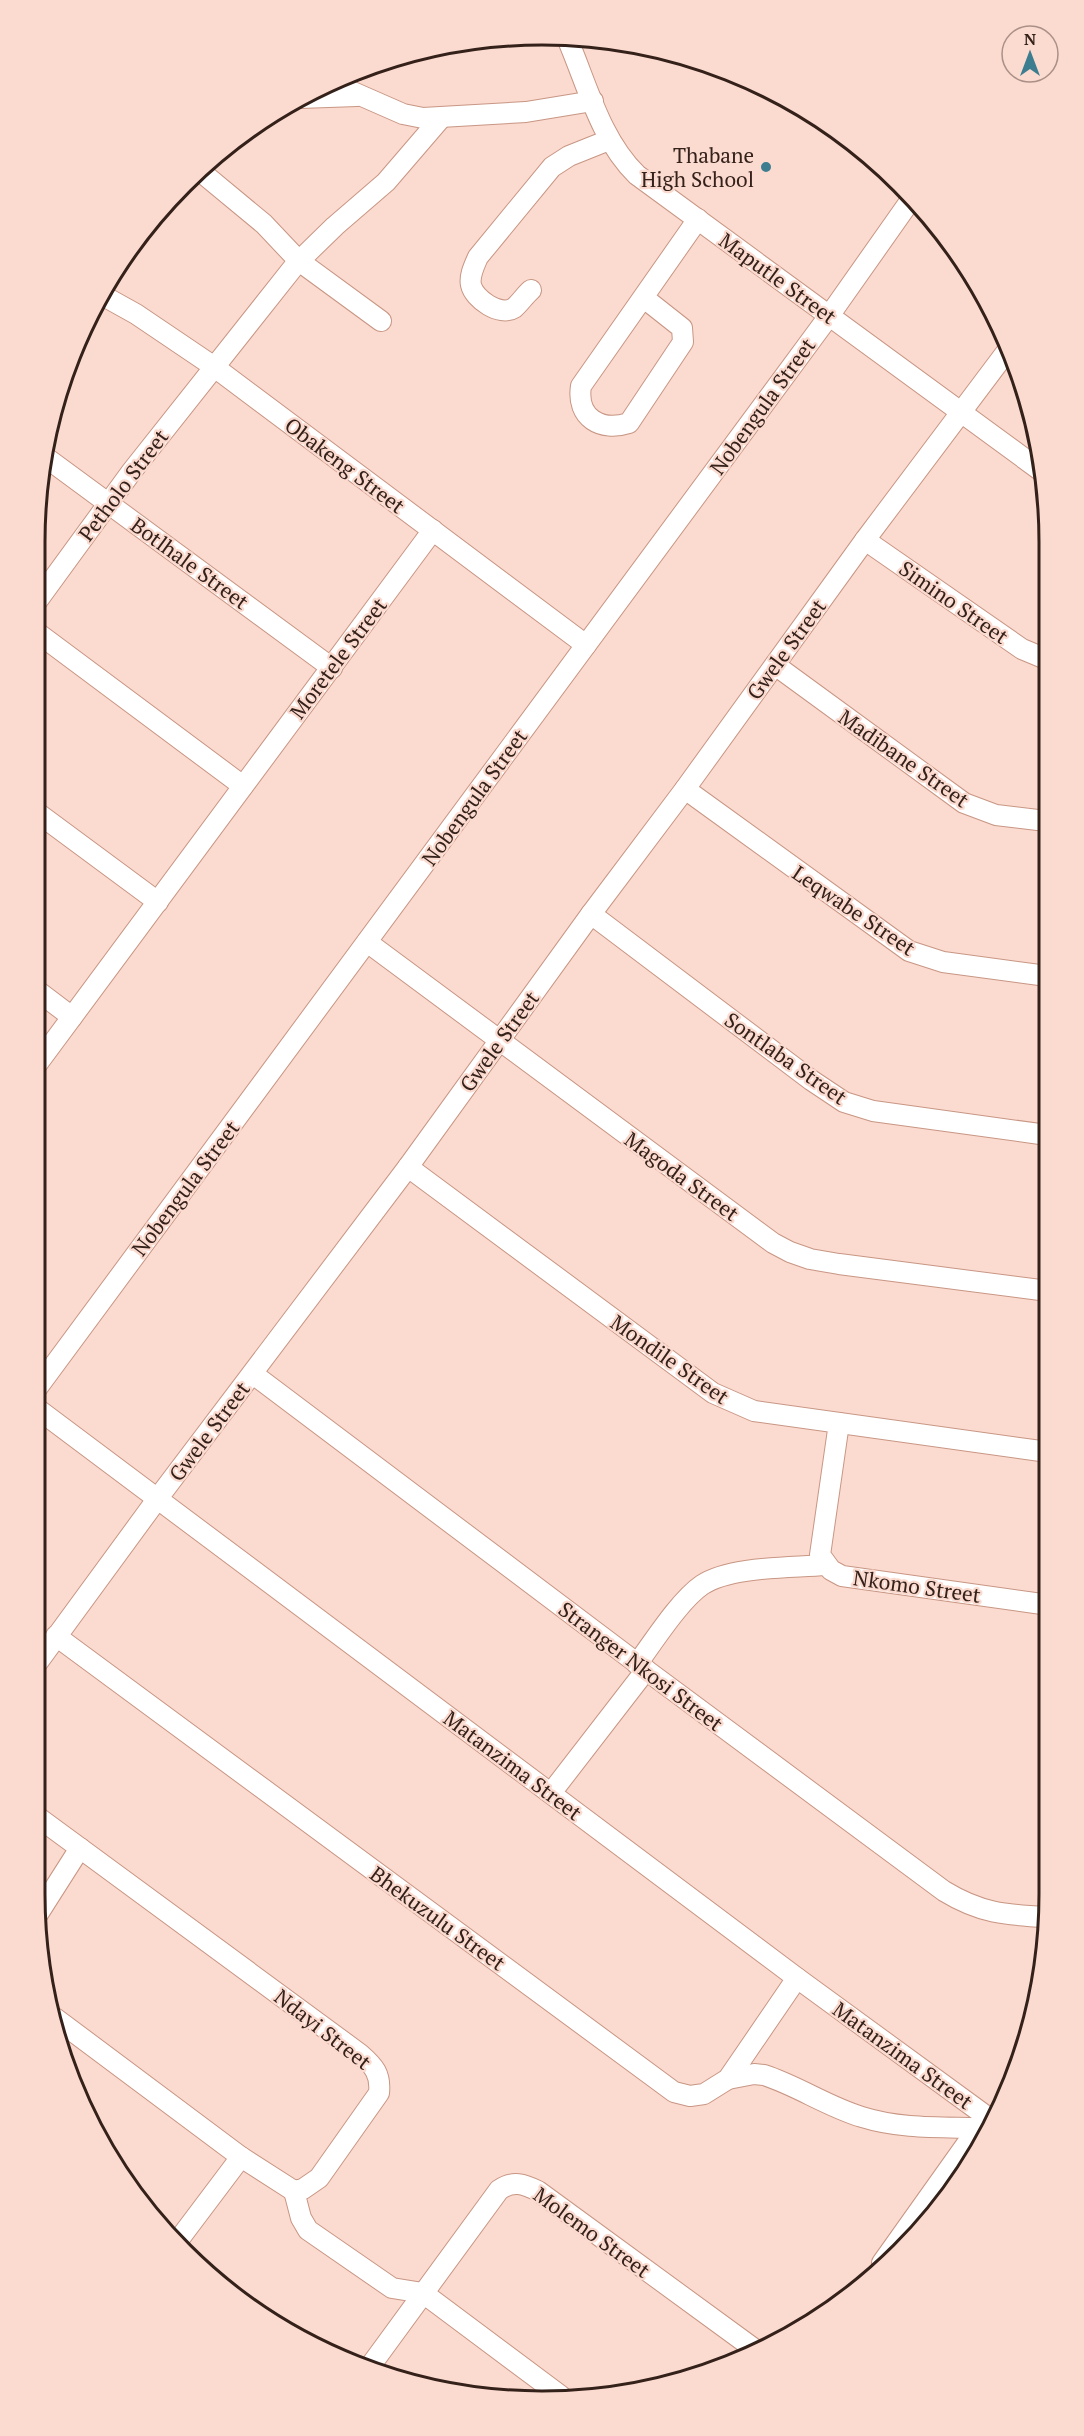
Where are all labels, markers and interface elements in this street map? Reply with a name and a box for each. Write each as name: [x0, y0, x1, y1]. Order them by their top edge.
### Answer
north arrow: [1000, 24, 1060, 84]
text: N: [1024, 28, 1036, 50]
place label: Thabane High School: [641, 141, 754, 193]
marker: Thabane High School: [759, 160, 773, 174]
street label: Maputle Street: [714, 226, 842, 330]
street label: Nobengula Street: [703, 332, 821, 480]
street label: Obakeng Street: [279, 411, 411, 519]
street label: Petholo Street: [72, 423, 174, 547]
street label: Botlhale Street: [125, 511, 255, 615]
street label: Simino Street: [894, 554, 1014, 650]
street label: Moretele Street: [283, 592, 393, 724]
street label: Gwele Street: [740, 593, 832, 705]
street label: Madibane Street: [833, 703, 975, 813]
street label: Nobengula Street: [415, 723, 533, 871]
street label: Leqwabe Street: [787, 859, 921, 962]
street label: Gwele Street: [453, 985, 545, 1097]
street label: Sontlaba Street: [719, 1005, 853, 1111]
street label: Nobengula Street: [125, 1114, 245, 1261]
street label: Magoda Street: [619, 1125, 745, 1227]
street label: Mondile Street: [605, 1308, 735, 1410]
street label: Gwele Street: [162, 1375, 256, 1487]
street label: Nkomo Street: [851, 1563, 983, 1609]
street label: Stranger Nkosi Street: [553, 1595, 729, 1737]
street label: Matanzima Street: [438, 1704, 588, 1826]
street label: Bhekuzulu Street: [365, 1859, 511, 1977]
street label: Ndayi Street: [269, 1982, 377, 2076]
street label: Matanzima Street: [828, 1995, 979, 2115]
street label: Molemo Street: [528, 2180, 656, 2284]

